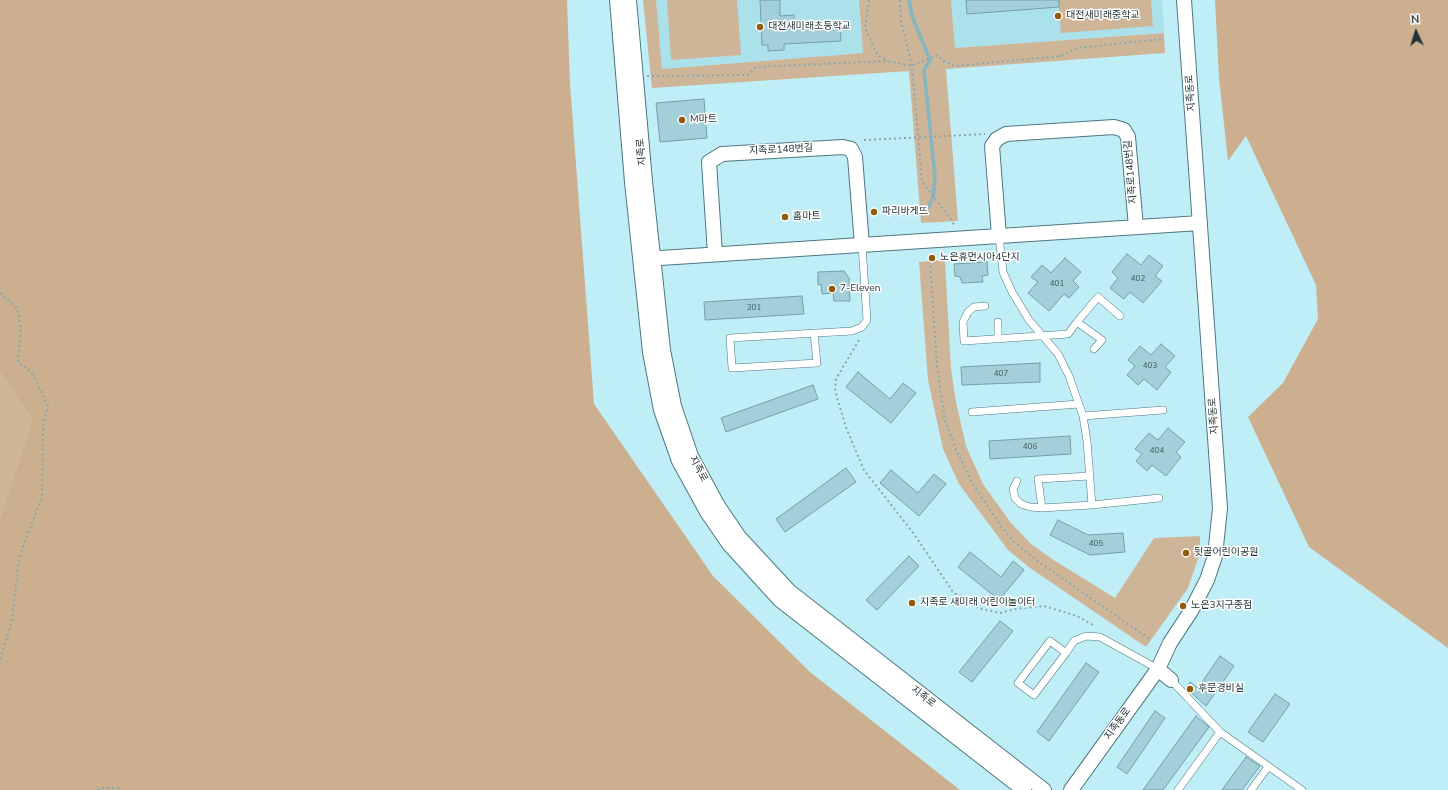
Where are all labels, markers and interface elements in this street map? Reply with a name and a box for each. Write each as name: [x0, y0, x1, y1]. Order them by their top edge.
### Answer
place label: 대전새미래중학교: [1066, 10, 1140, 22]
marker: 대전새미래중학교: [1053, 11, 1063, 21]
north arrow: [1396, 12, 1436, 52]
text: N: [1410, 12, 1420, 27]
place label: 대전새미래초등학교: [768, 21, 851, 33]
marker: 대전새미래초등학교: [755, 22, 765, 32]
street label: 지족동로: [1184, 74, 1198, 112]
place label: M마트: [690, 114, 717, 126]
marker: M마트: [677, 115, 687, 125]
street label: 지족로: [635, 138, 649, 166]
street label: 지족로148번길: [1122, 140, 1140, 204]
street label: 지족로148번길: [749, 142, 813, 158]
place label: 파리바게뜨: [882, 206, 928, 218]
marker: 파리바게뜨: [869, 207, 879, 217]
place label: 홈마트: [793, 211, 821, 223]
marker: 홈마트: [780, 212, 790, 222]
place label: 노은휴먼시아4단지: [940, 252, 1020, 264]
marker: 노은휴먼시아4단지: [927, 253, 937, 263]
house number: 402: [1131, 274, 1145, 284]
house number: 401: [1050, 279, 1064, 289]
place label: 7-Eleven: [840, 283, 880, 295]
marker: 7-Eleven: [827, 284, 837, 294]
house number: 301: [747, 303, 761, 313]
house number: 403: [1143, 361, 1157, 371]
house number: 407: [994, 369, 1008, 379]
street label: 지족동로: [1207, 397, 1221, 435]
house number: 406: [1023, 442, 1037, 452]
house number: 404: [1150, 446, 1164, 456]
street label: 지족로: [686, 454, 710, 484]
house number: 405: [1089, 539, 1103, 549]
place label: 뒷골어린이공원: [1194, 547, 1258, 559]
marker: 뒷골어린이공원: [1181, 548, 1191, 558]
place label: 지족로 새미래 어린이놀이터: [920, 597, 1036, 609]
marker: 지족로 새미래 어린이놀이터: [907, 598, 917, 608]
place label: 노은3지구종점: [1191, 600, 1252, 612]
marker: 노은3지구종점: [1178, 601, 1188, 611]
place label: 후문경비실: [1198, 683, 1244, 695]
street label: 지족로: [908, 684, 938, 710]
marker: 후문경비실: [1185, 684, 1195, 694]
street label: 지족동로: [1102, 706, 1134, 742]

